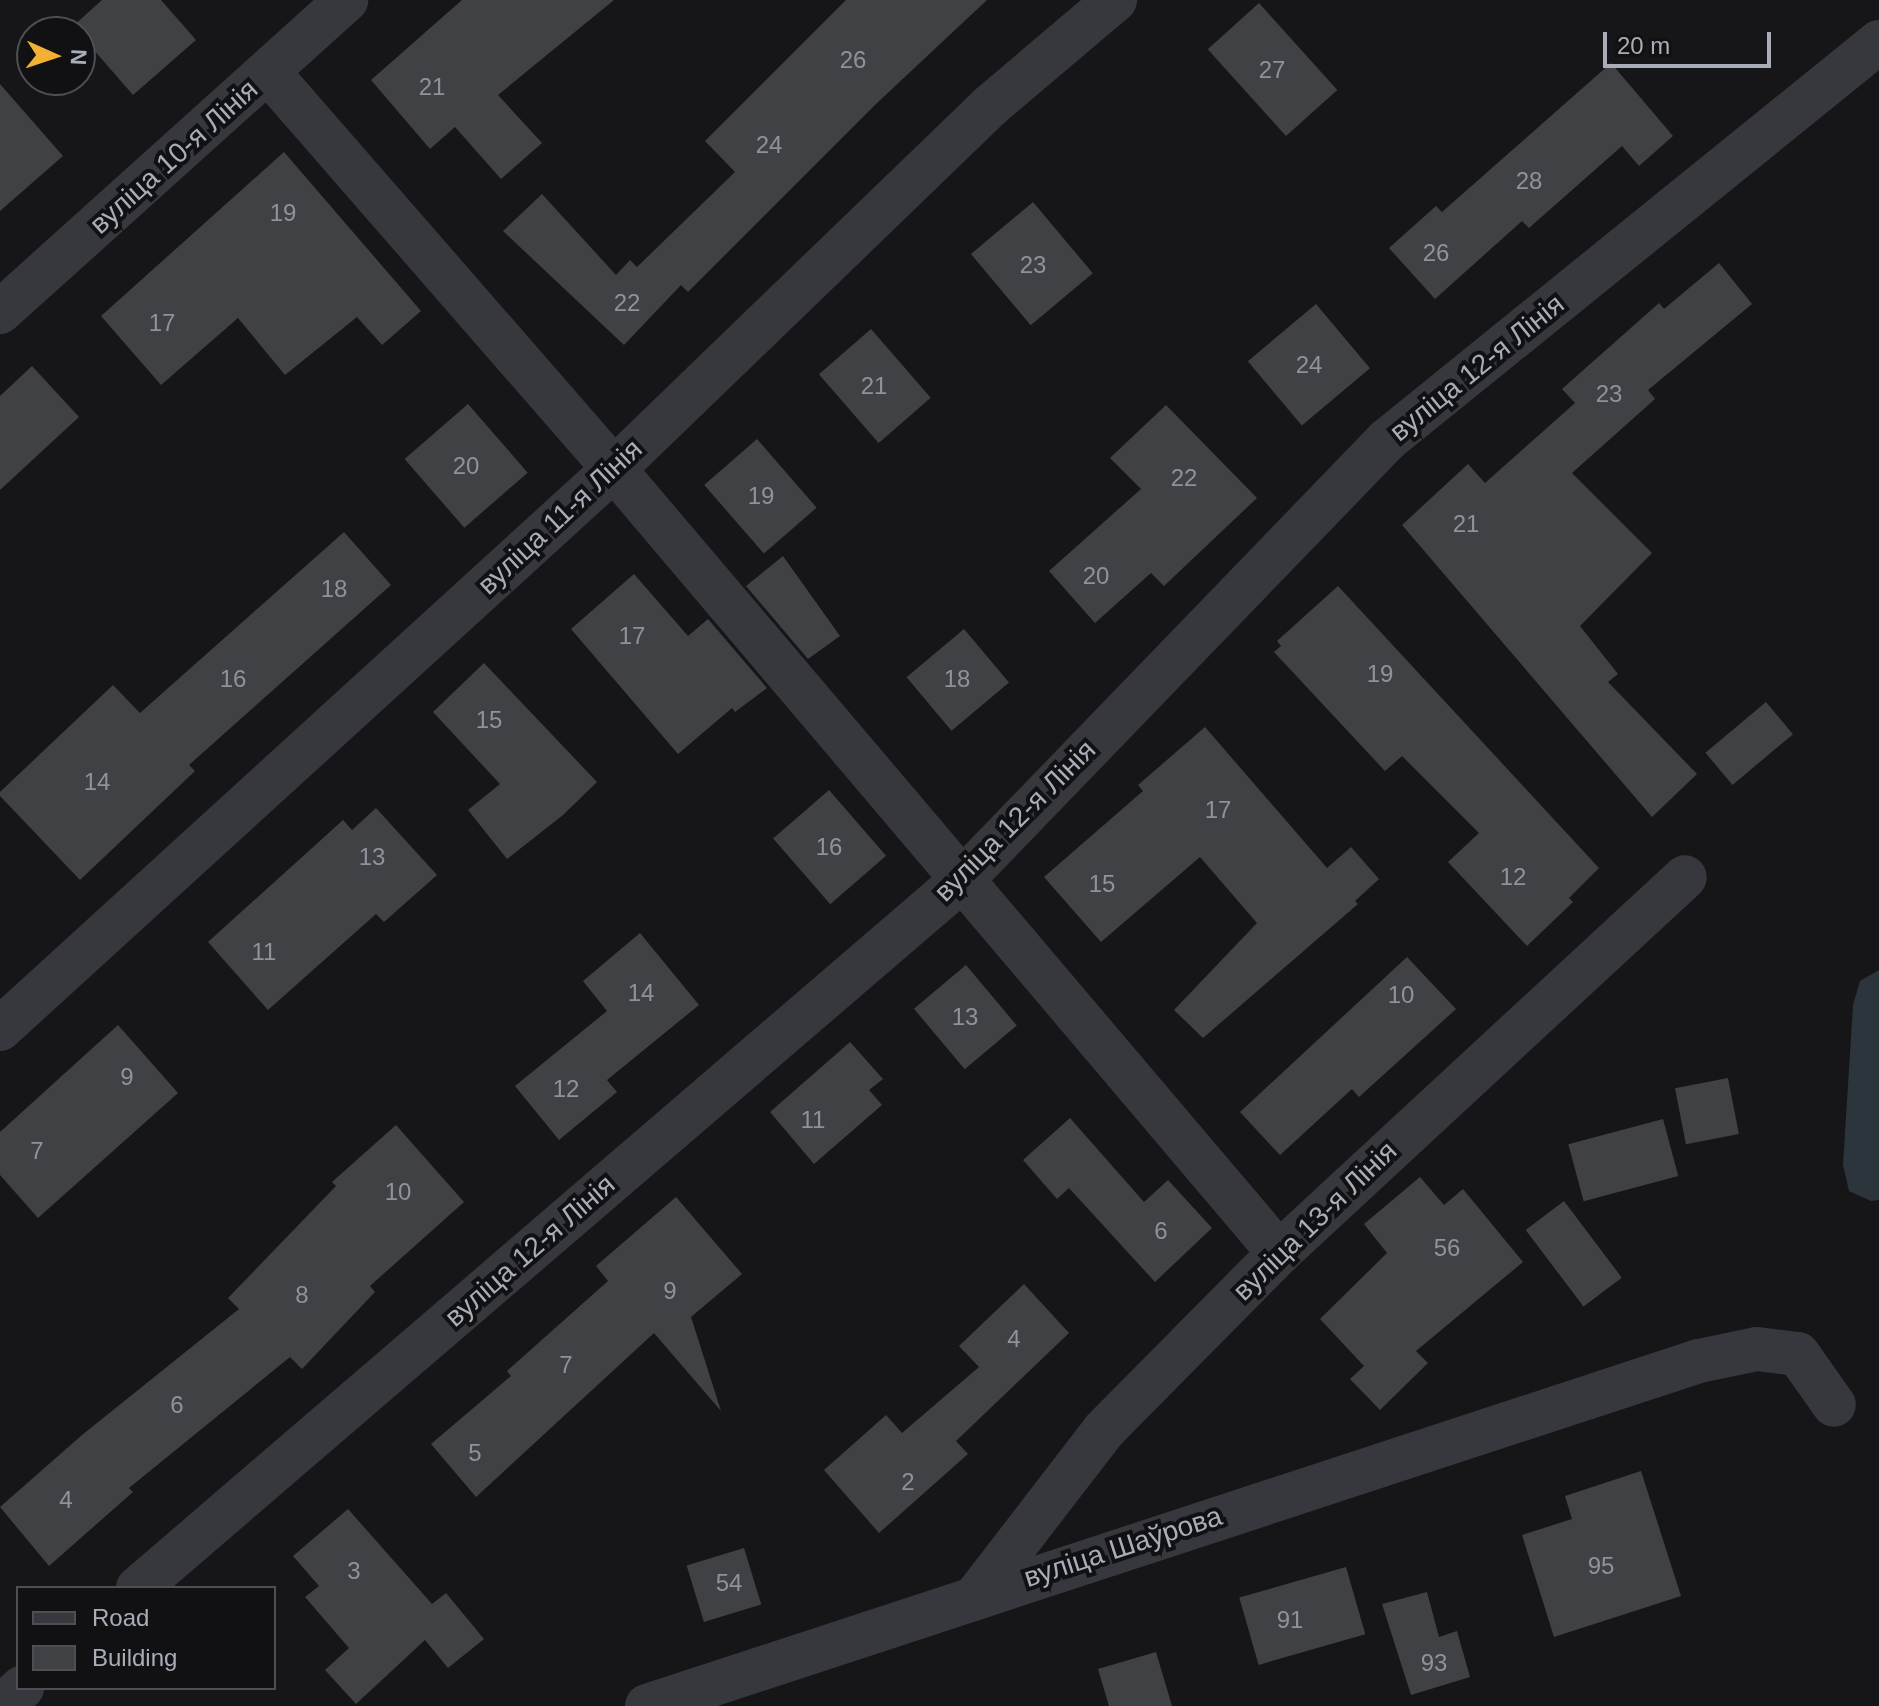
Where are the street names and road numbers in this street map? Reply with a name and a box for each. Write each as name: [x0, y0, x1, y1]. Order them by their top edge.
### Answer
street label: вуліца 10-я Лінія: [83, 73, 265, 241]
street label: вуліца 12-я Лінія: [1383, 287, 1571, 449]
street label: вуліца 11-я Лінія: [471, 432, 649, 602]
street label: вуліца 12-я Лінія: [927, 733, 1103, 909]
street label: вуліца 13-я Лінія: [1226, 1134, 1404, 1308]
street label: вуліца 12-я Лінія: [438, 1168, 622, 1334]
street label: вуліца Шаўрова: [1020, 1499, 1226, 1595]

